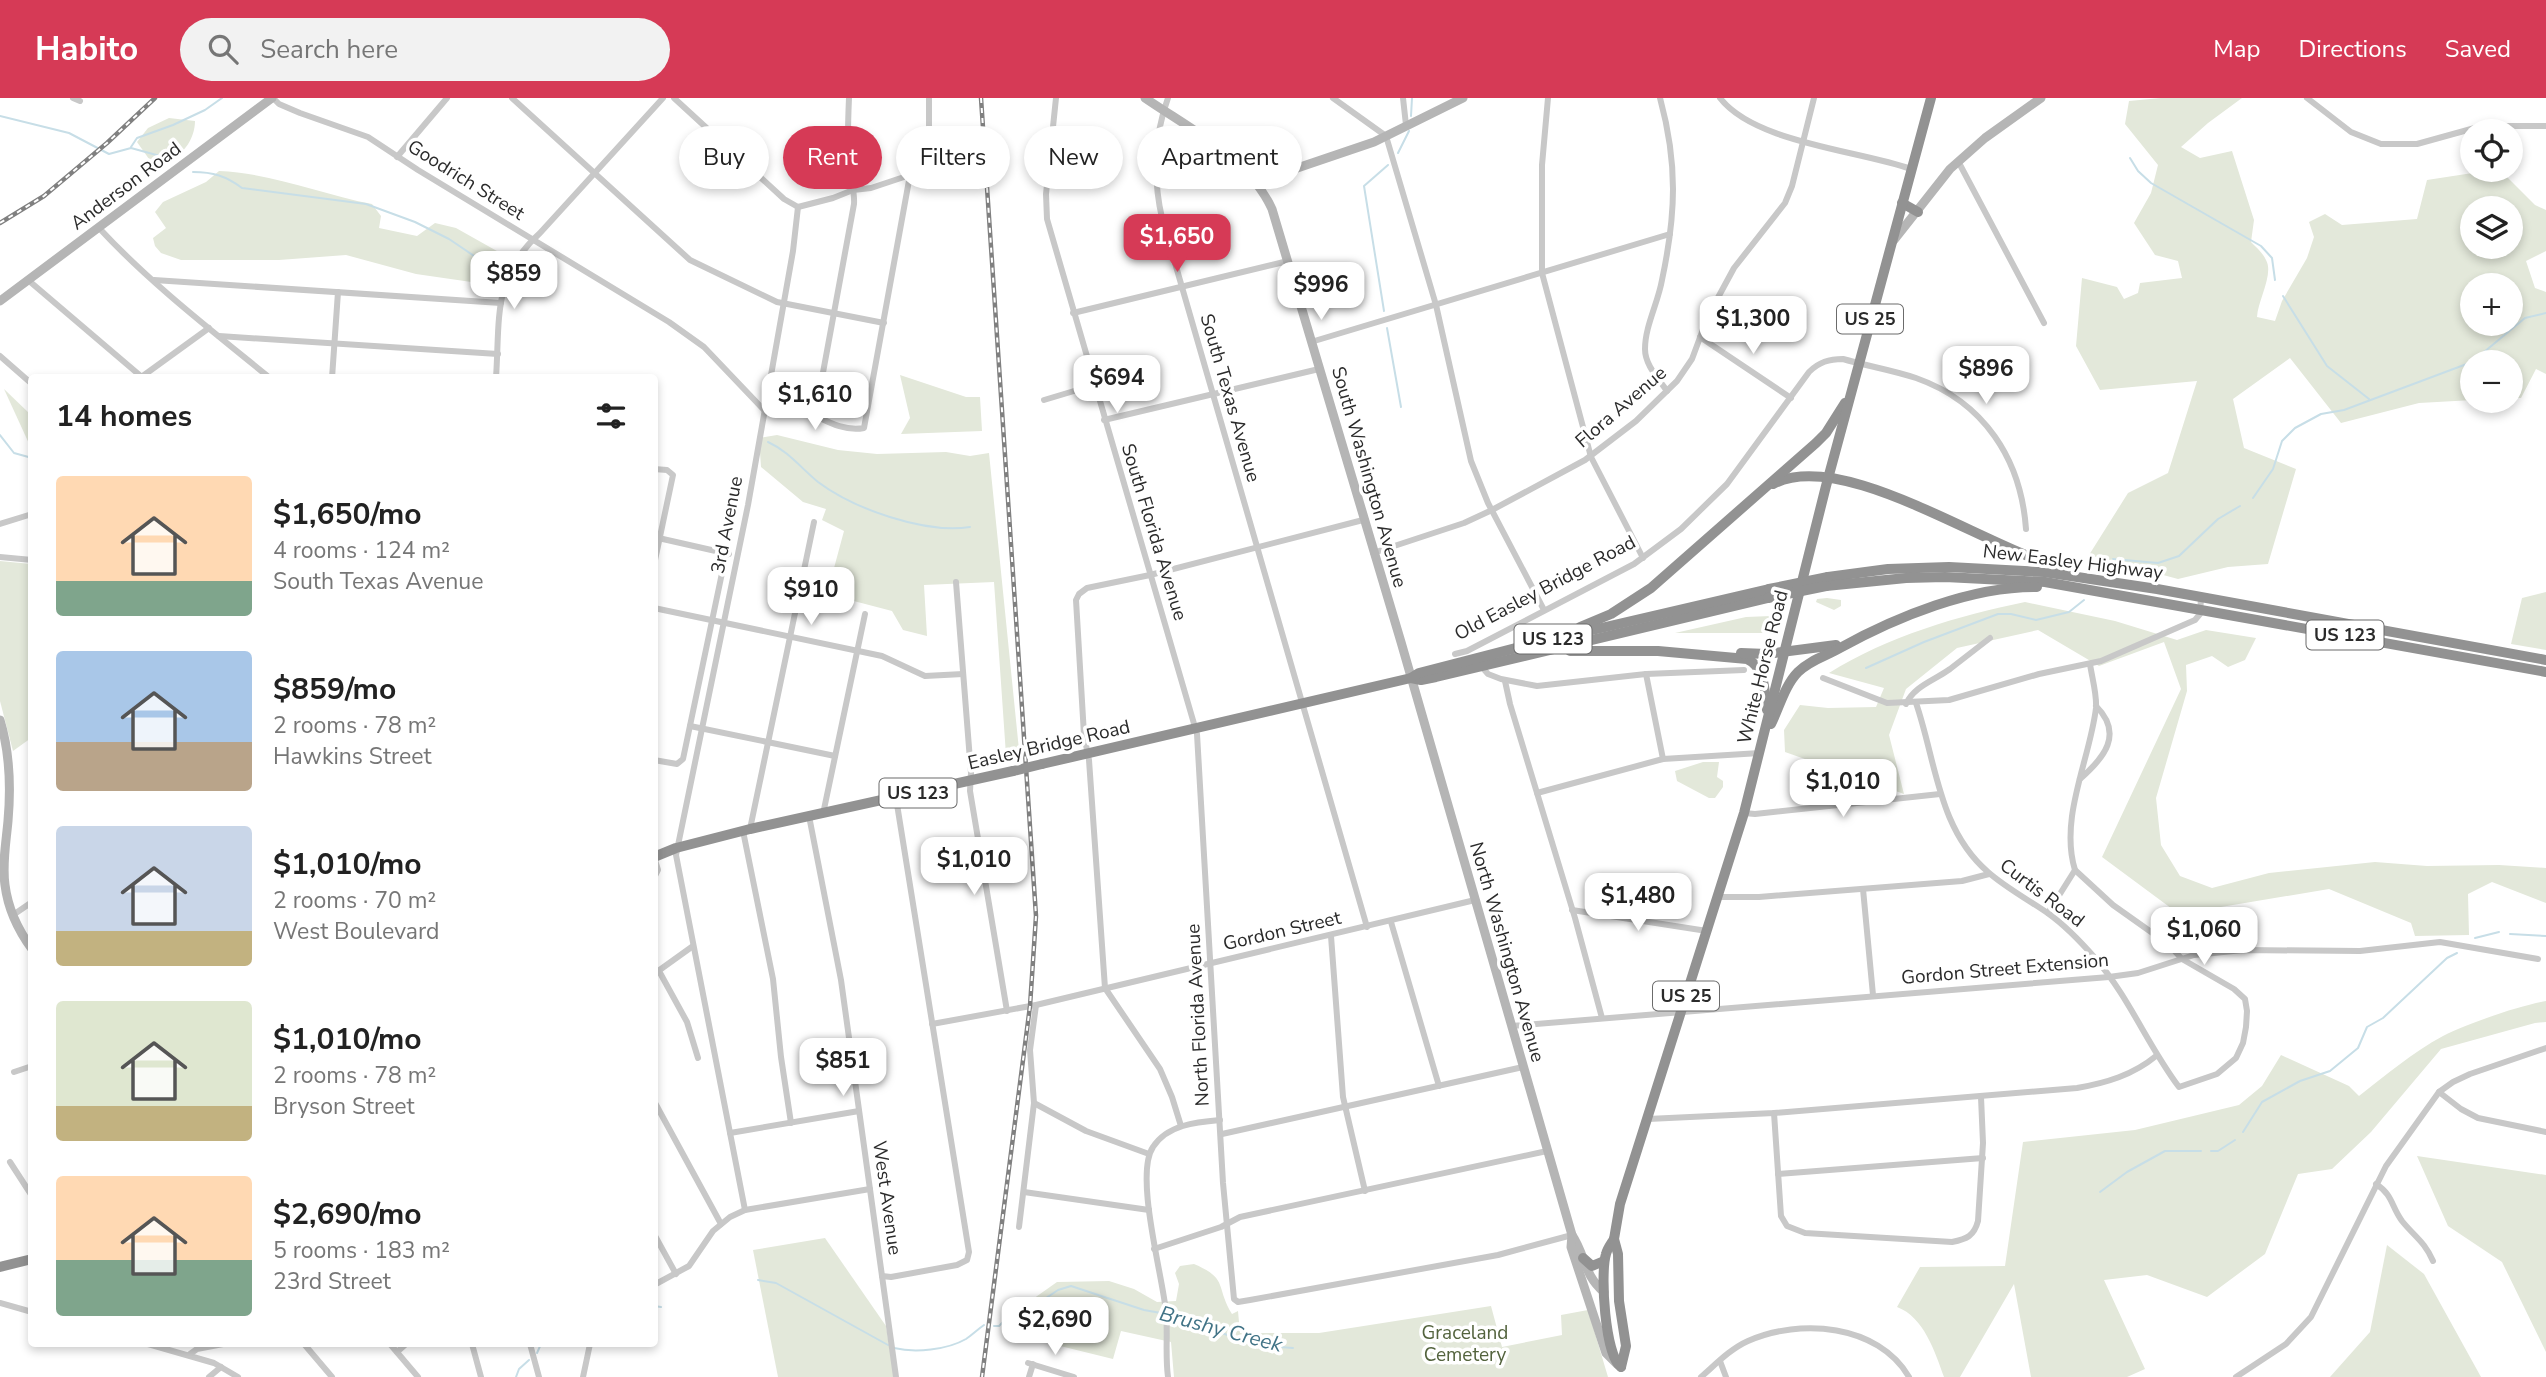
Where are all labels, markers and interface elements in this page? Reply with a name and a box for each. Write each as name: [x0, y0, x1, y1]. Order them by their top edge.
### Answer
search box: [180, 18, 670, 81]
text: Habito: [35, 27, 138, 72]
icon: search: [204, 30, 242, 68]
text: Search here: [260, 32, 398, 67]
text: Map: [2213, 33, 2260, 65]
text: Directions: [2298, 33, 2407, 65]
text: Saved: [2445, 33, 2511, 65]
map controls: [2460, 119, 2523, 413]
button: locate: [2460, 119, 2523, 182]
chip: Buy: [679, 126, 769, 189]
chip: Rent: [783, 126, 882, 189]
chip: Filters: [896, 126, 1010, 189]
chip: New: [1024, 126, 1123, 189]
chip: Apartment: [1137, 126, 1302, 189]
street label: Goodrich Street: [402, 134, 530, 227]
street label: Anderson Road: [65, 136, 187, 236]
button: layers: [2460, 196, 2523, 259]
pin: $1,650: [1120, 214, 1234, 274]
text: $1,650: [1140, 221, 1214, 252]
pin: $859: [473, 252, 555, 311]
text: $859: [486, 258, 542, 289]
pin: $996: [1280, 262, 1362, 322]
text: $996: [1293, 269, 1349, 300]
button: +: [2460, 273, 2523, 336]
pin: $1,300: [1696, 296, 1810, 356]
text: $1,300: [1716, 303, 1790, 334]
road number: US 25: [1837, 304, 1903, 334]
street label: South Texas Avenue: [1194, 311, 1266, 485]
pin: $896: [1945, 346, 2027, 406]
button: −: [2460, 350, 2523, 413]
text: $896: [1958, 353, 2014, 384]
pin: $694: [1076, 356, 1158, 415]
street label: Flora Avenue: [1570, 360, 1672, 454]
text: $694: [1089, 362, 1145, 393]
street label: South Washington Avenue: [1325, 363, 1413, 591]
pin: $1,610: [758, 372, 872, 432]
text: $1,610: [778, 379, 852, 410]
text: 14 homes: [56, 396, 192, 437]
icon: filters: [592, 397, 630, 435]
street label: South Florida Avenue: [1115, 440, 1193, 624]
street label: 3rd Avenue: [705, 474, 749, 576]
text: $1,650/mo: [273, 494, 422, 535]
icon: home: [112, 504, 196, 588]
street label: Old Easley Bridge Road: [1450, 529, 1640, 647]
text: 4 rooms · 124 m²: [273, 535, 450, 566]
street label: New Easley Highway: [1981, 538, 2165, 586]
text: South Texas Avenue: [273, 566, 484, 597]
pin: $910: [770, 568, 852, 627]
text: $910: [783, 574, 839, 605]
street label: White Horse Road: [1731, 587, 1795, 747]
road number: US 123: [2306, 620, 2384, 650]
road number: US 123: [1514, 624, 1592, 654]
text: $859/mo: [273, 669, 396, 710]
icon: home: [112, 679, 196, 763]
text: 2 rooms · 78 m²: [273, 710, 436, 741]
street label: Easley Bridge Road: [965, 714, 1133, 776]
text: Hawkins Street: [273, 741, 432, 772]
pin: $1,010: [1786, 760, 1900, 819]
text: $1,010: [1806, 766, 1880, 797]
road number: US 123: [880, 778, 956, 808]
pin: $1,010: [917, 838, 1031, 897]
street label: North Washington Avenue: [1463, 839, 1551, 1065]
text: $1,010/mo: [273, 844, 422, 885]
text: $1,010: [937, 844, 1011, 875]
street label: Curtis Road: [1994, 853, 2090, 933]
icon: home: [112, 854, 196, 938]
pin: $1,480: [1581, 874, 1695, 933]
text: $1,480: [1601, 880, 1675, 911]
text: 2 rooms · 70 m²: [273, 885, 436, 916]
street label: Gordon Street: [1221, 905, 1344, 957]
pin: $1,060: [2147, 908, 2261, 967]
text: $1,060: [2167, 914, 2241, 945]
text: West Boulevard: [273, 916, 439, 947]
street label: North Florida Avenue: [1180, 923, 1216, 1107]
street label: Gordon Street Extension: [1900, 947, 2110, 991]
road number: US 25: [1653, 982, 1719, 1010]
text: $1,010/mo: [273, 1019, 422, 1060]
icon: home: [112, 1029, 196, 1113]
pin: $851: [802, 1038, 884, 1098]
text: $851: [815, 1045, 871, 1076]
text: 2 rooms · 78 m²: [273, 1060, 436, 1091]
text: Bryson Street: [273, 1091, 415, 1122]
street label: West Avenue: [866, 1139, 908, 1257]
text: $2,690/mo: [273, 1194, 422, 1235]
icon: home: [112, 1204, 196, 1288]
text: 5 rooms · 183 m²: [273, 1235, 450, 1266]
text: 23rd Street: [273, 1266, 391, 1297]
pin: $2,690: [998, 1298, 1112, 1357]
water label: Brushy Creek: [1157, 1299, 1286, 1359]
text: $2,690: [1018, 1304, 1092, 1335]
park label: Graceland Cemetery: [1422, 1320, 1508, 1368]

